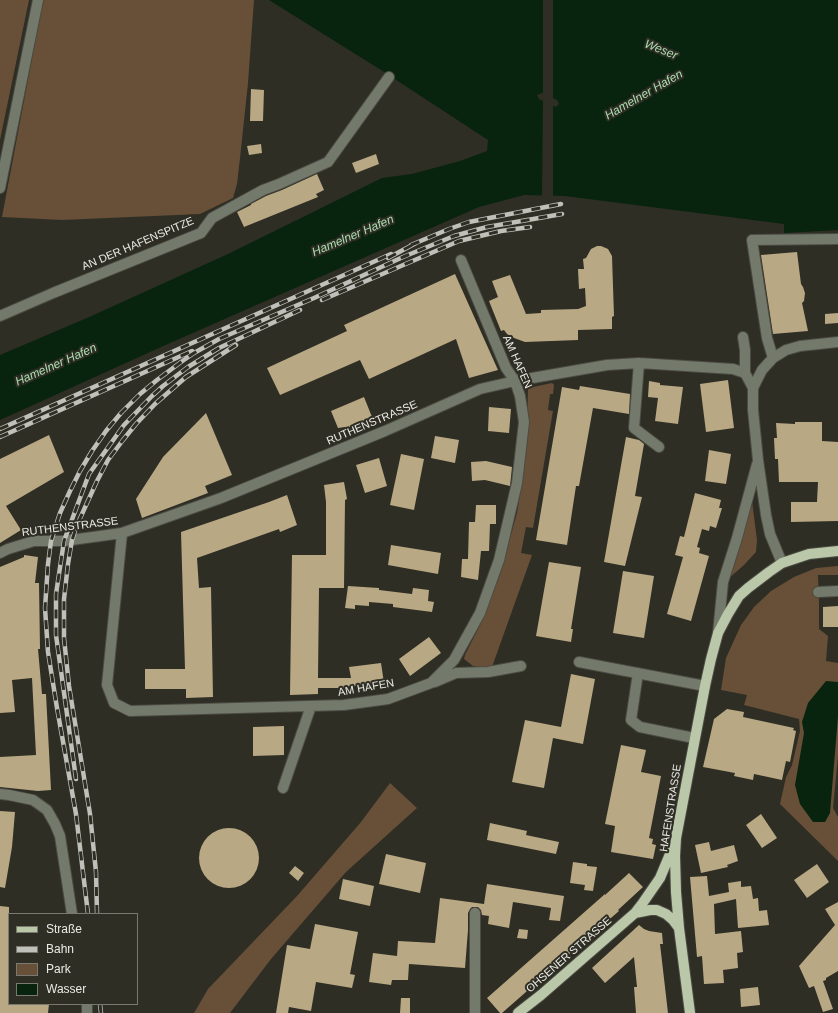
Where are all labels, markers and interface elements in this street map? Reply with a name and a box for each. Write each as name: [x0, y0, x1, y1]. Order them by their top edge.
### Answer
water label: Weser: [642, 37, 680, 63]
water label: Hamelner Hafen: [603, 67, 685, 123]
water label: Hamelner Hafen: [310, 212, 396, 260]
street label: AN DER HAFENSPITZE: [80, 214, 196, 274]
street label: AM HAFEN: [499, 333, 535, 391]
water label: Hamelner Hafen: [13, 341, 99, 389]
street label: RUTHENSTRASSE: [325, 398, 419, 448]
street label: RUTHENSTRASSE: [21, 515, 119, 539]
street label: AM HAFEN: [337, 677, 395, 699]
street label: HAFENSTRASSE: [658, 763, 684, 853]
legend: [8, 913, 138, 1005]
street label: OHSENER STRASSE: [524, 914, 614, 996]
text: Straße: [46, 922, 82, 936]
text: Bahn: [46, 942, 74, 956]
text: Park: [46, 962, 71, 976]
text: Wasser: [46, 982, 86, 996]

